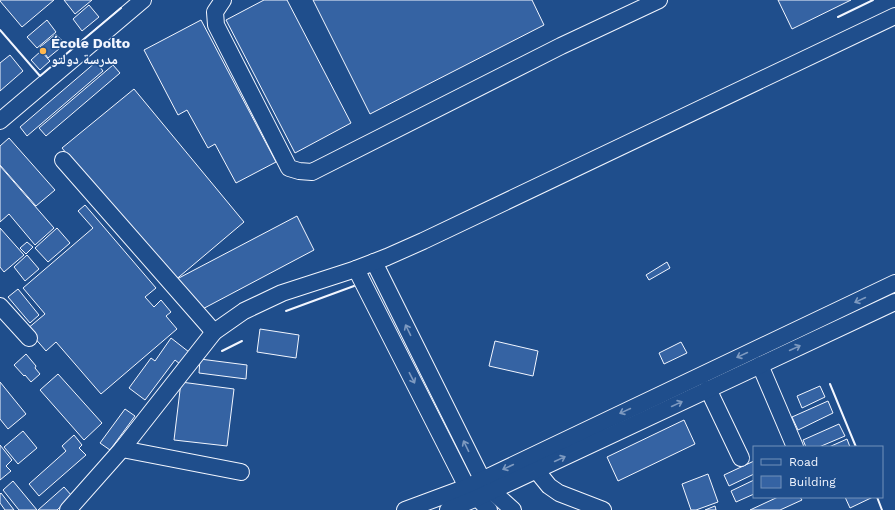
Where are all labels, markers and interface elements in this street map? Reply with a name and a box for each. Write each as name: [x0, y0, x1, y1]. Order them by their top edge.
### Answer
place label: École Dolto مدرسة دولتو: [51, 35, 130, 67]
marker: École Dolto مدرسة دولتو: [38, 46, 48, 56]
one-way arrow: [854, 297, 866, 304]
one-way arrow: [404, 324, 411, 336]
one-way arrow: [789, 344, 801, 351]
one-way arrow: [737, 352, 749, 359]
one-way arrow: [409, 372, 416, 384]
one-way arrow: [671, 400, 683, 407]
one-way arrow: [619, 408, 631, 415]
one-way arrow: [461, 440, 469, 452]
legend: [753, 446, 883, 498]
one-way arrow: [553, 455, 565, 462]
text: Road: [789, 455, 818, 469]
one-way arrow: [502, 464, 514, 471]
text: Building: [789, 475, 836, 489]

